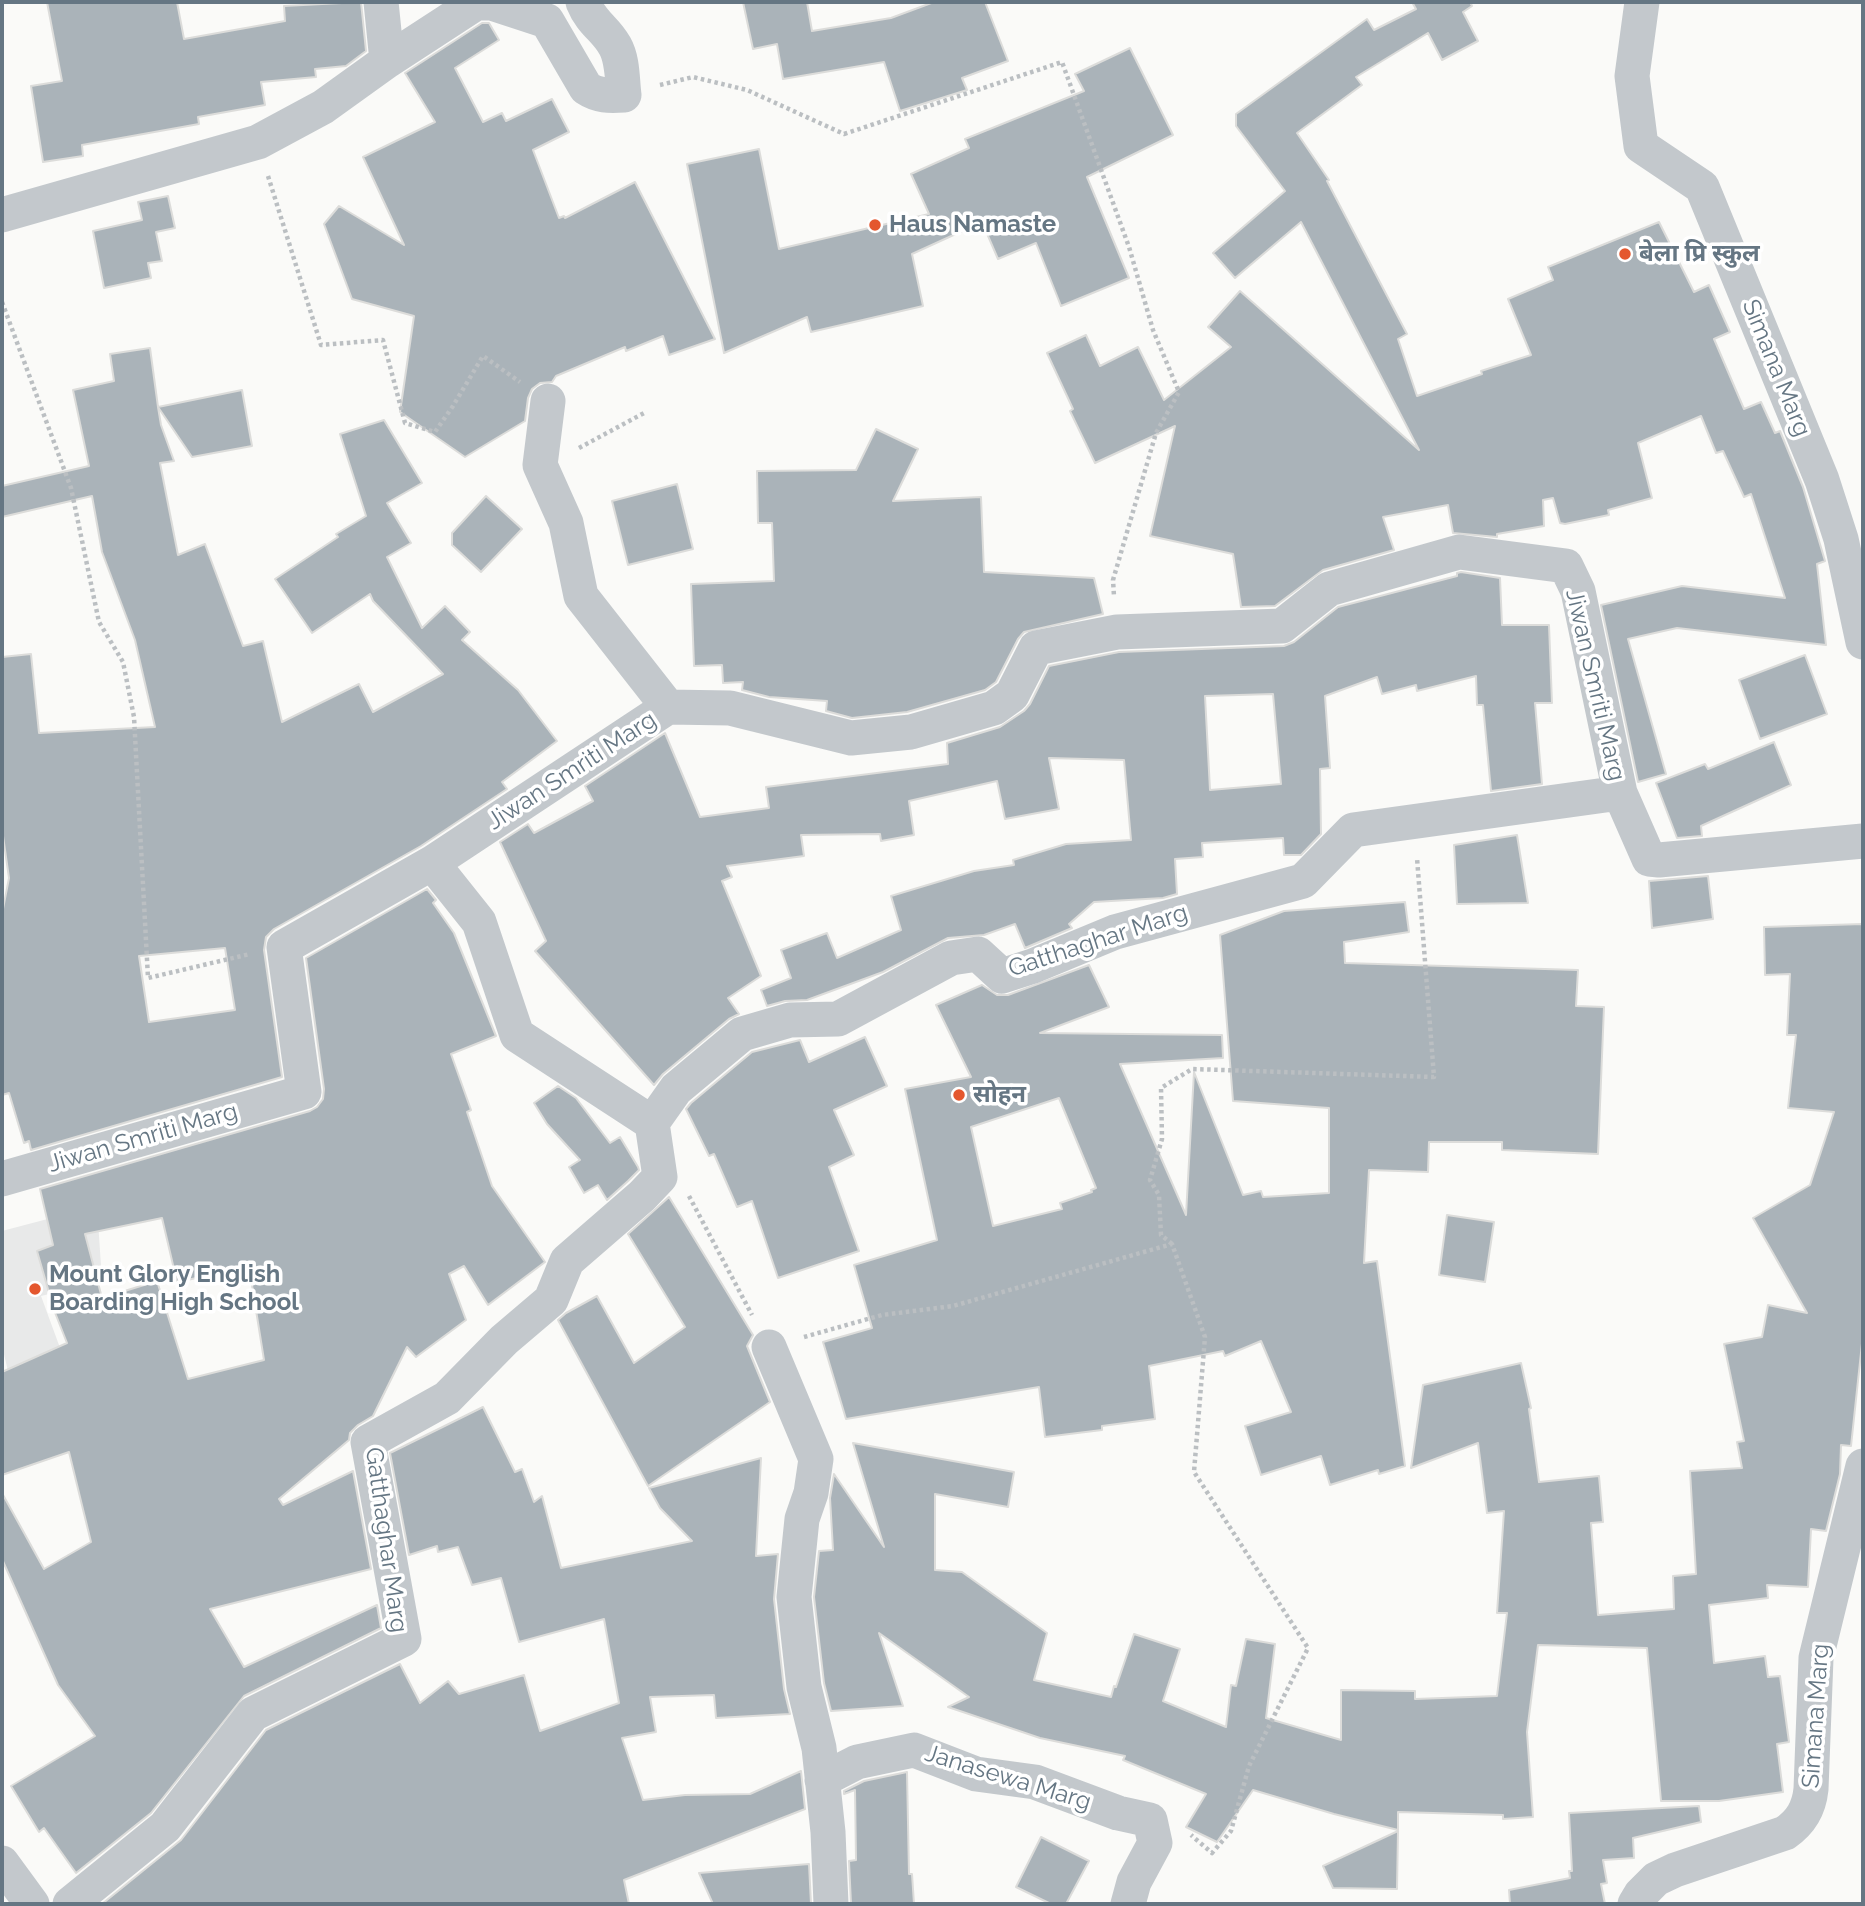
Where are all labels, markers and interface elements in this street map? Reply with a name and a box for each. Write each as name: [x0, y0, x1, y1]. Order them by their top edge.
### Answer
place label: Haus Namaste: [889, 211, 1056, 239]
marker: Haus Namaste: [867, 217, 883, 233]
place label: बेला प्रि स्कुल: [1639, 240, 1760, 268]
marker: बेला प्रि स्कुल: [1617, 246, 1633, 262]
street label: Simana Marg: [1735, 295, 1817, 441]
street label: Jiwan Smriti Marg: [1559, 586, 1631, 784]
street label: Jiwan Smriti Marg: [482, 706, 662, 836]
street label: Gatthaghar Marg: [1005, 898, 1191, 984]
place label: सोहन: [973, 1081, 1026, 1109]
marker: सोहन: [951, 1087, 967, 1103]
street label: Jiwan Smriti Marg: [45, 1097, 241, 1179]
place label: Mount Glory English Boarding High School: [49, 1261, 299, 1317]
marker: Mount Glory English Boarding High School: [27, 1281, 43, 1297]
street label: Gatthaghar Marg: [359, 1446, 413, 1634]
street label: Simana Marg: [1797, 1643, 1835, 1789]
street label: Janasewa Marg: [921, 1739, 1095, 1817]

